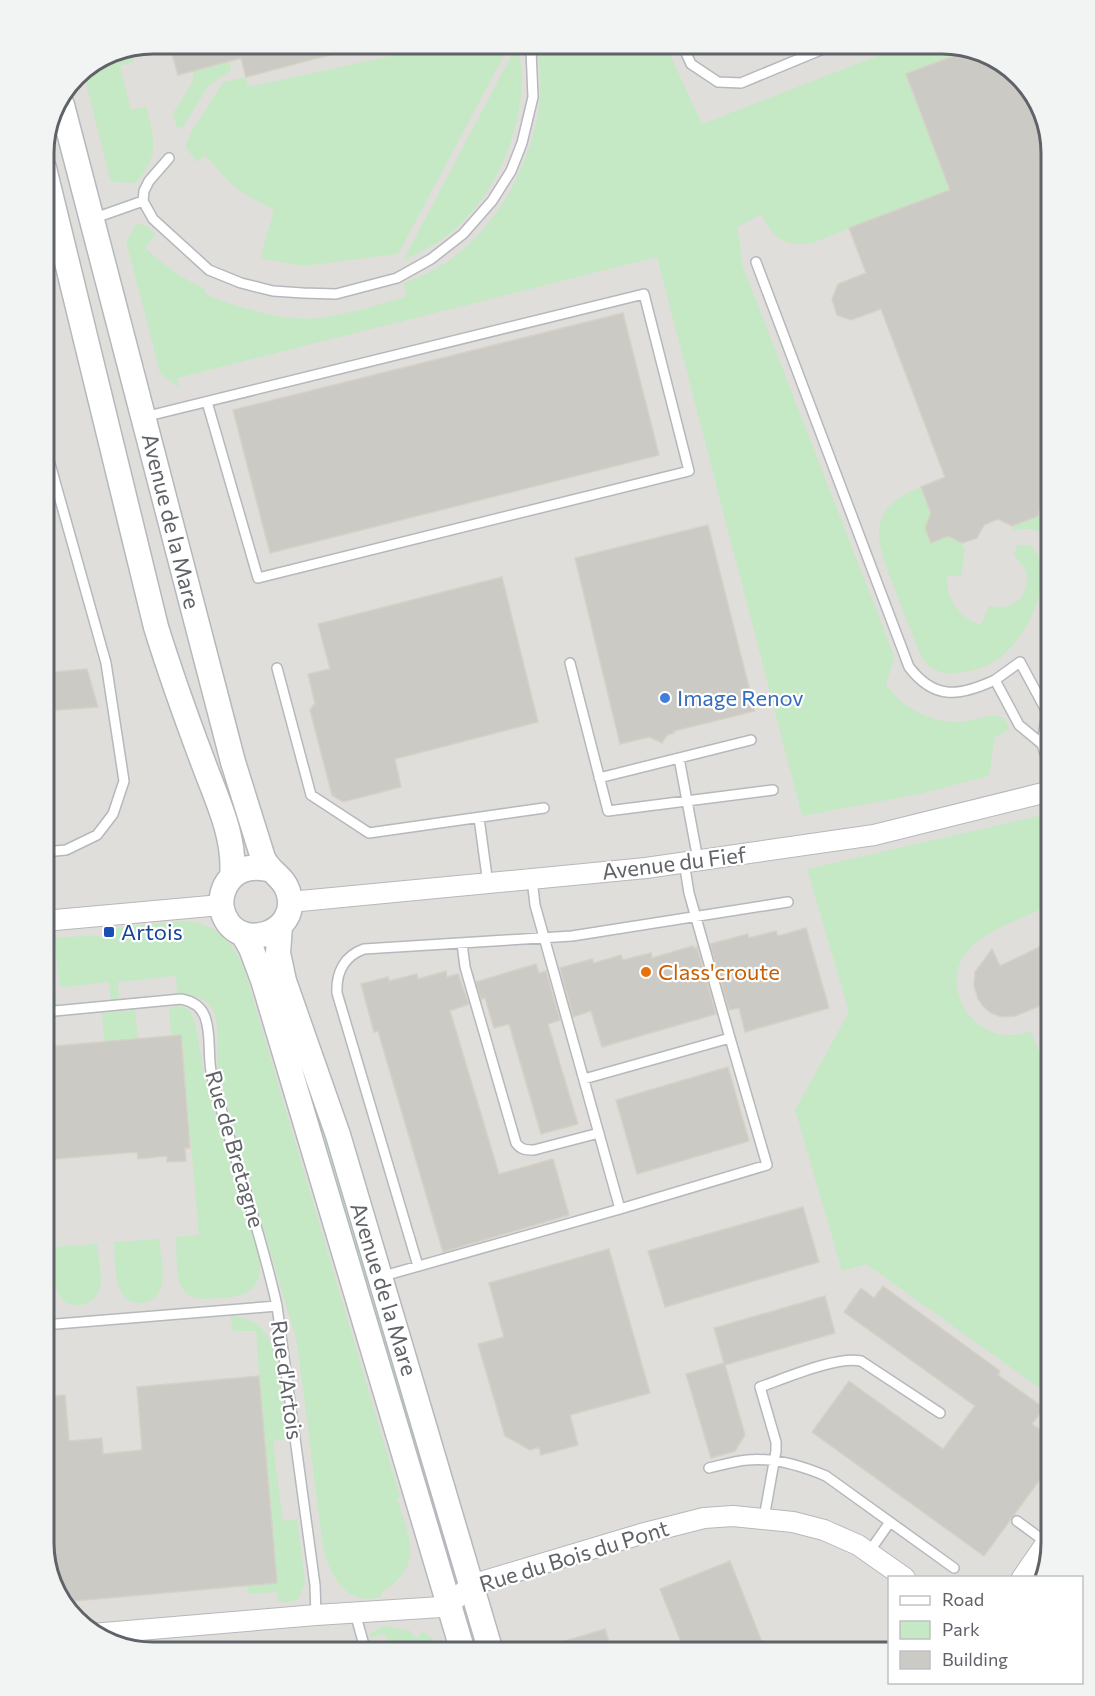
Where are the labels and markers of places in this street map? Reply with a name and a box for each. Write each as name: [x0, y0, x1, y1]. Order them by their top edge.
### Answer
place label: Image Renov: [677, 684, 804, 711]
marker: Image Renov: [658, 691, 672, 705]
place label: Artois: [121, 918, 183, 945]
marker: Artois: [102, 925, 116, 939]
place label: Class'croute: [658, 958, 780, 985]
marker: Class'croute: [639, 965, 653, 979]

